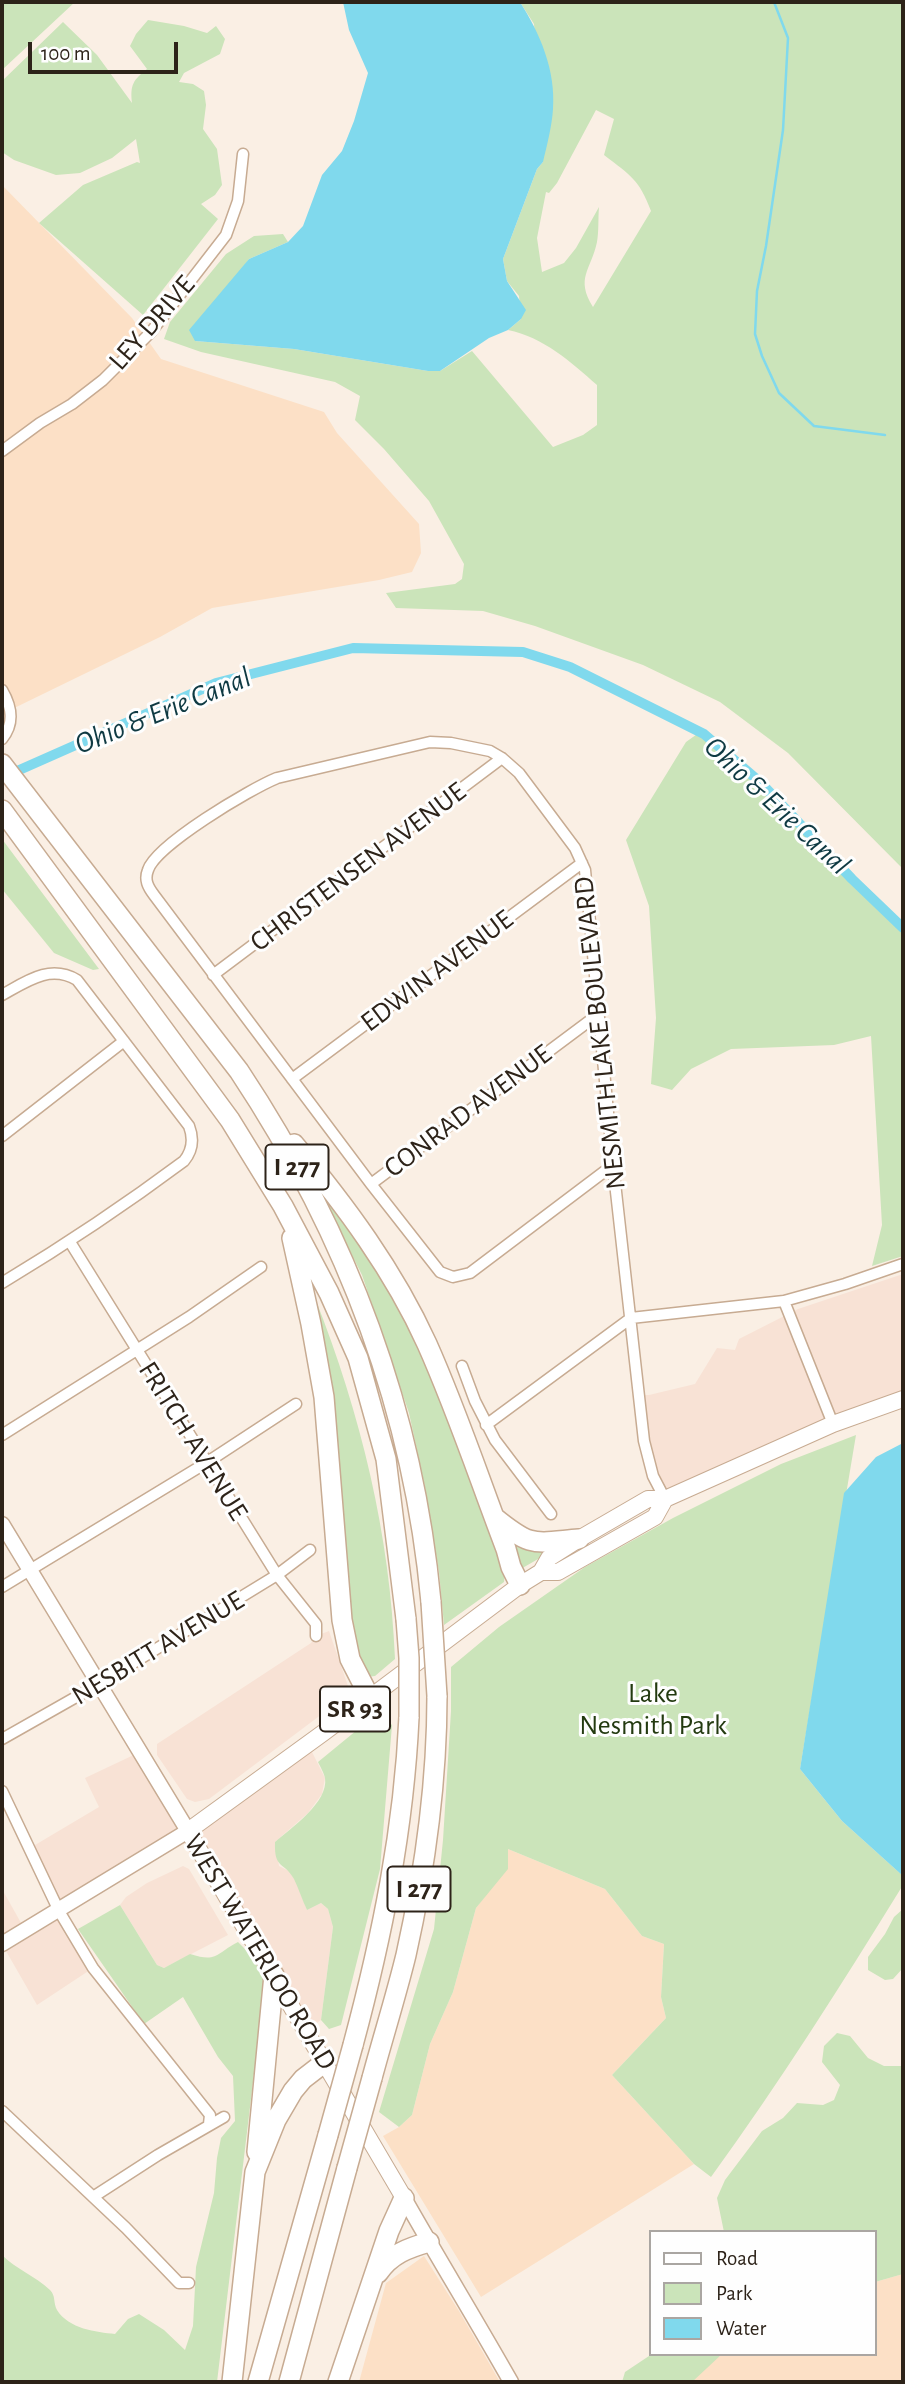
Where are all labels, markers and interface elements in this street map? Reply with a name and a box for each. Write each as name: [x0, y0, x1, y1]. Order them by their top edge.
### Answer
scale bar: [32, 28, 182, 72]
text: 100 m: [41, 43, 91, 64]
street label: LEY DRIVE: [102, 269, 202, 377]
water label: Ohio & Erie Canal: [70, 659, 256, 763]
water label: Ohio & Erie Canal: [696, 729, 858, 883]
street label: CHRISTENSEN AVENUE: [244, 775, 472, 959]
street label: NESMITH LAKE BOULEVARD: [567, 875, 633, 1191]
street label: EDWIN AVENUE: [354, 903, 520, 1039]
street label: CONRAD AVENUE: [378, 1037, 558, 1185]
road number: I 277: [266, 1144, 328, 1190]
street label: FRITCH AVENUE: [131, 1355, 255, 1527]
street label: NESBITT AVENUE: [66, 1583, 250, 1713]
park label: Lake Nesmith Park: [579, 1677, 727, 1743]
road number: SR 93: [320, 1686, 390, 1732]
street label: WEST WATERLOO ROAD: [176, 1828, 344, 2076]
road number: I 277: [388, 1866, 450, 1912]
legend: [650, 2230, 877, 2356]
text: Road: [716, 2248, 758, 2269]
text: Park: [716, 2283, 752, 2304]
text: Water: [716, 2318, 766, 2339]

